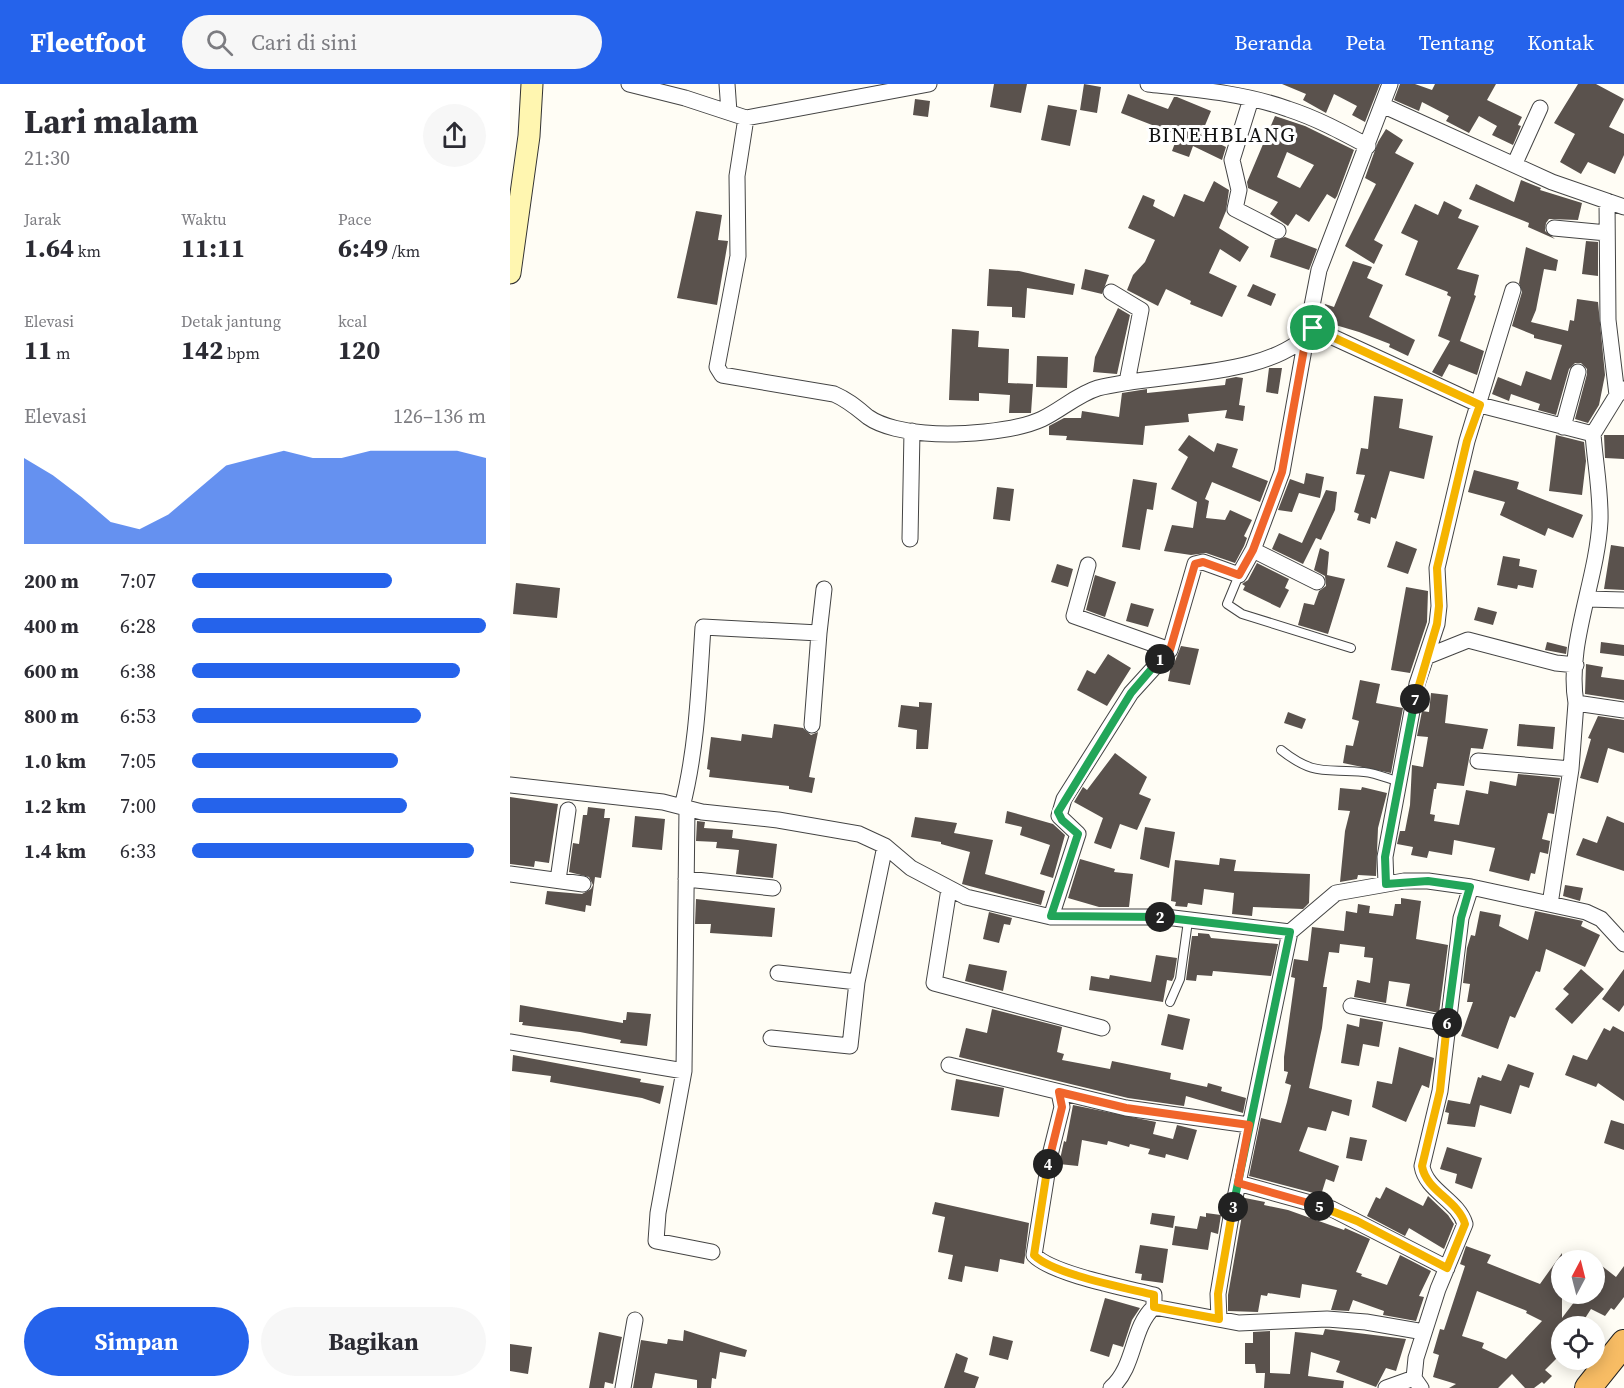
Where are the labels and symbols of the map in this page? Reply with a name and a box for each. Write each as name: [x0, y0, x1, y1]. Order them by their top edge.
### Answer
district label: BINEHBLANG: [1148, 120, 1296, 149]
pin: [1287, 302, 1338, 353]
pin: 1: [1145, 644, 1175, 674]
pin: 7: [1400, 684, 1430, 714]
pin: 2: [1145, 902, 1175, 932]
pin: 6: [1432, 1008, 1462, 1038]
pin: 4: [1033, 1149, 1063, 1179]
pin: 5: [1304, 1191, 1334, 1221]
pin: 3: [1218, 1192, 1248, 1222]
north arrow: [1551, 1250, 1605, 1304]

